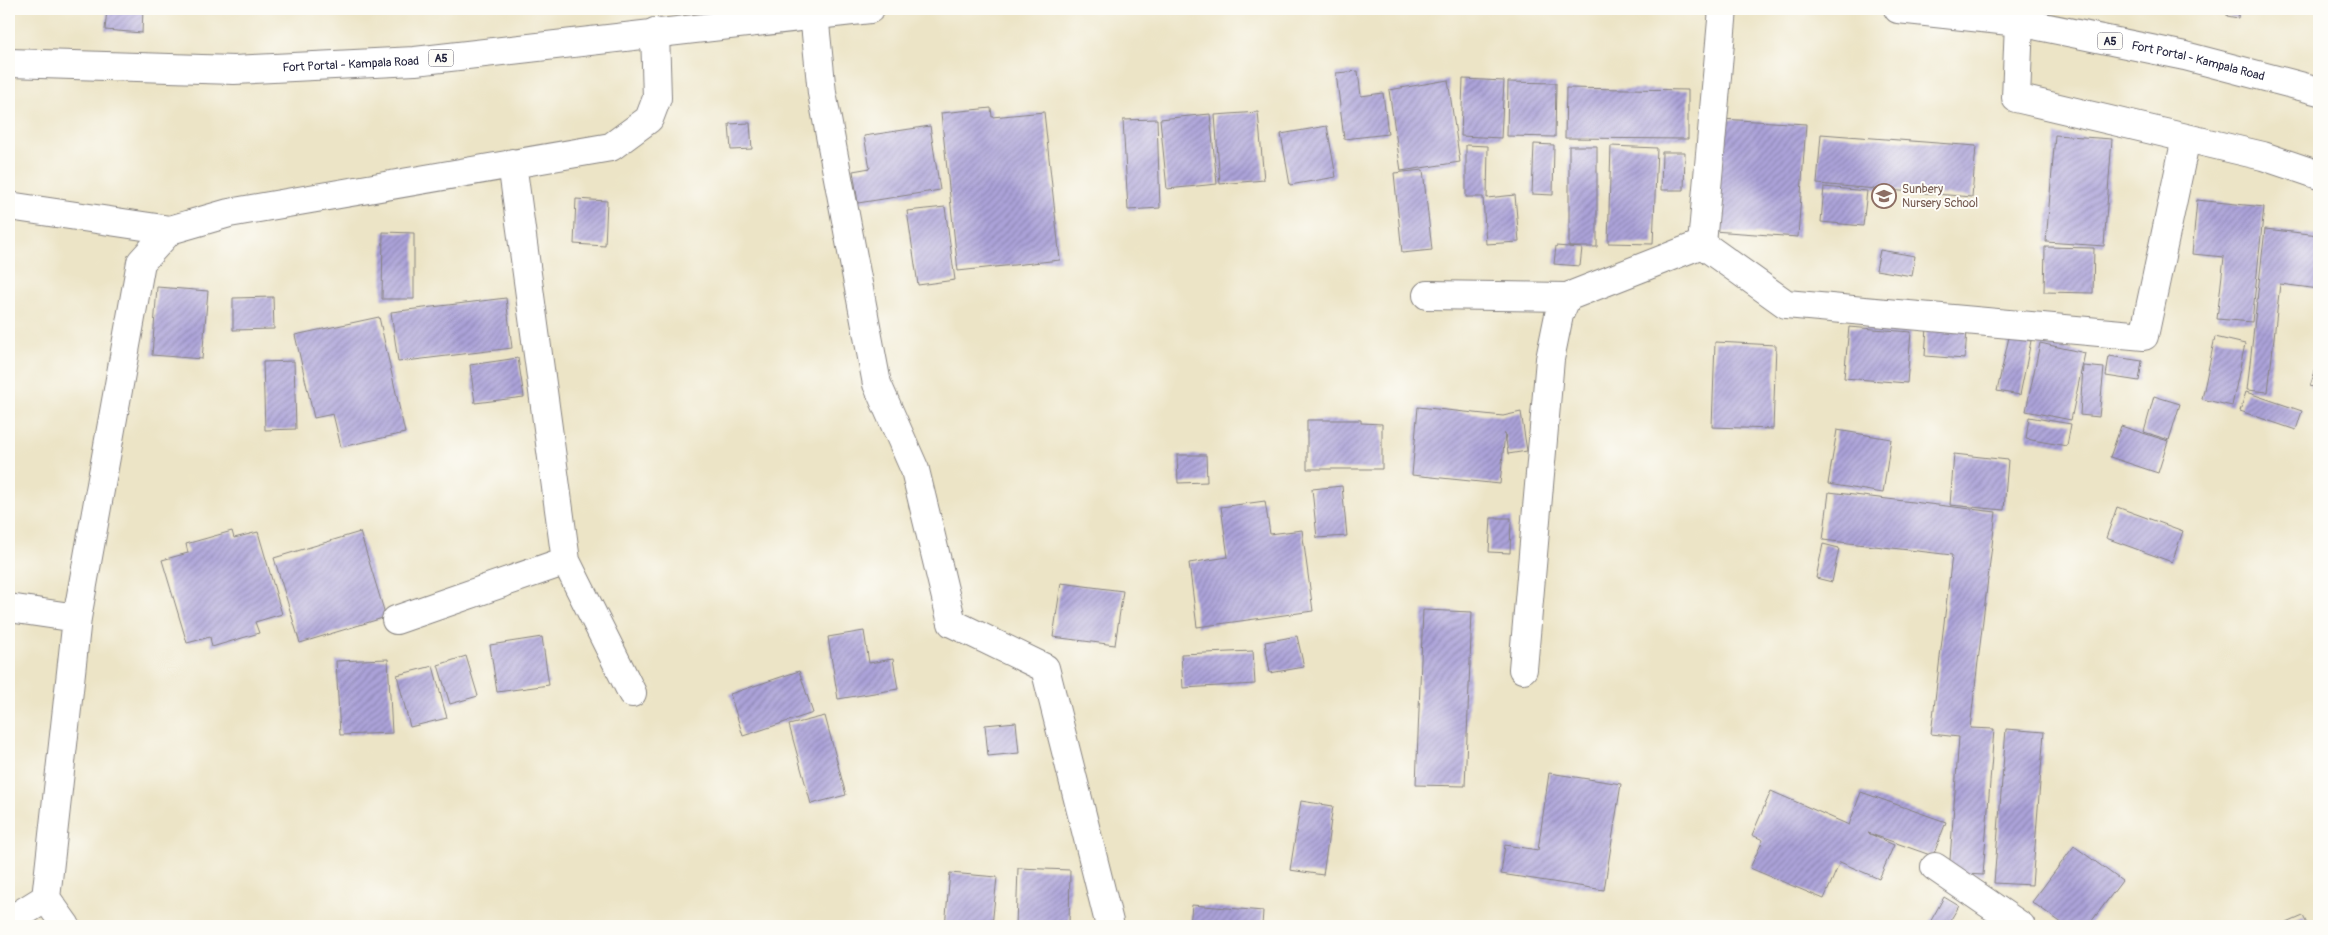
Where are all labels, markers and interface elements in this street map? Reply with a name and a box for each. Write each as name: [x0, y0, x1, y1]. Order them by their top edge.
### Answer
road number: A5: [2098, 32, 2122, 49]
street label: Fort Portal - Kampala Road: [2130, 38, 2266, 85]
road number: A5: [428, 49, 454, 66]
street label: Fort Portal - Kampala Road: [282, 54, 420, 76]
place label: Sunbery Nursery School: [1902, 182, 1978, 211]
school or university icon: Sunbery Nursery School: [1871, 183, 1897, 209]

